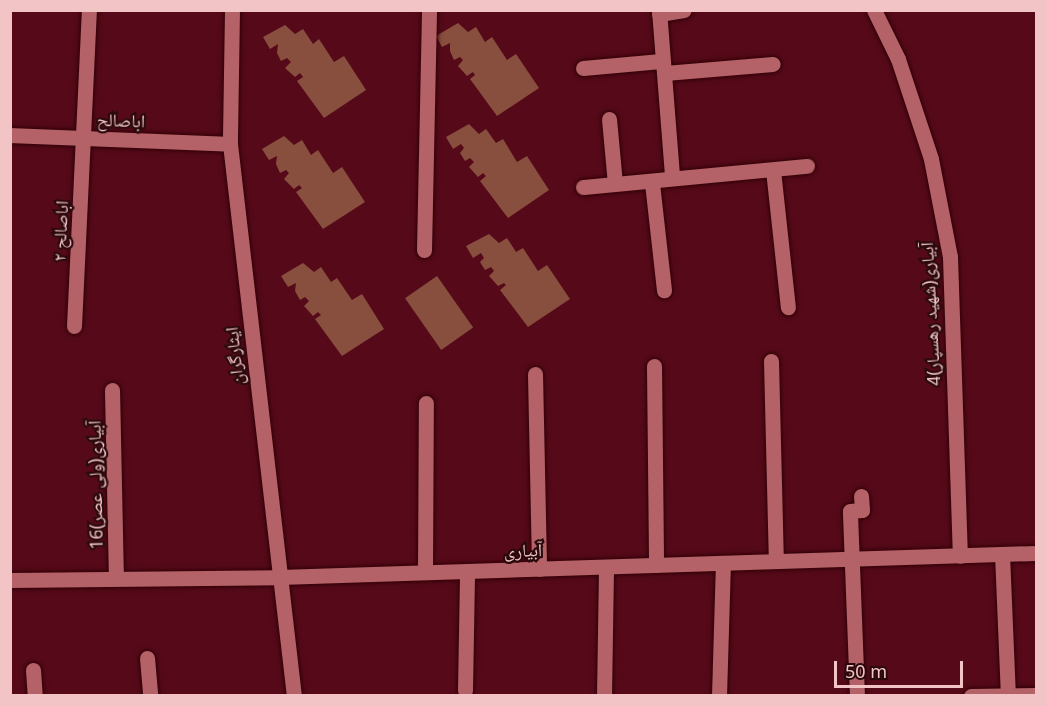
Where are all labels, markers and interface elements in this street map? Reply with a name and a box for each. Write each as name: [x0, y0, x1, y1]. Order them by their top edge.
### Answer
street label: اباصالح: [96, 108, 146, 132]
street label: اباصالح ۲: [48, 200, 72, 262]
street label: 4آبیاری(شهید رهسپار): [915, 242, 945, 386]
street label: ایثارگران: [220, 326, 248, 386]
street label: 16آبیاری(ولی عصر): [83, 420, 107, 550]
street label: آبیاری: [503, 539, 543, 561]
scale bar: [837, 649, 966, 687]
text: 50 m: [845, 659, 887, 683]

